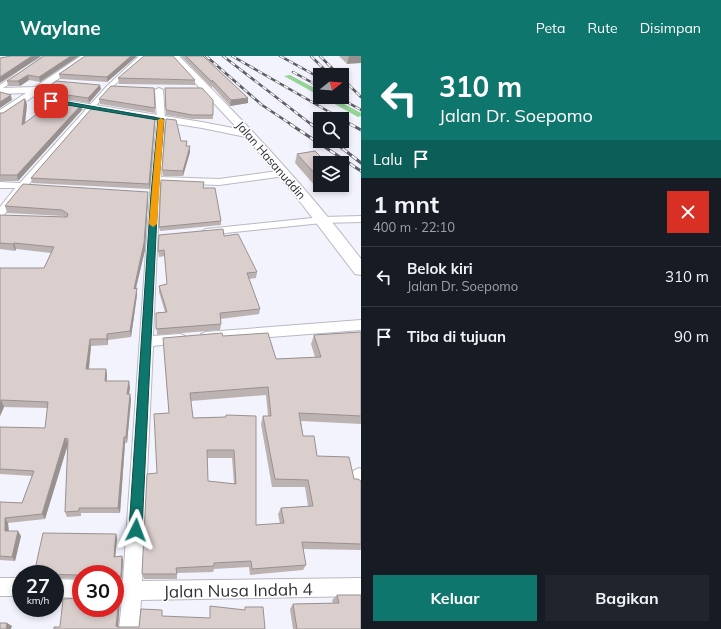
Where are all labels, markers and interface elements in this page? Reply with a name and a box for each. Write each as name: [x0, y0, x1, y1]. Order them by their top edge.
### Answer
text: Waylane: [20, 16, 101, 40]
text: Peta: [536, 19, 565, 37]
text: Rute: [587, 19, 618, 37]
text: Disimpan: [640, 19, 701, 37]
north arrow: [313, 68, 349, 104]
map controls: [313, 68, 349, 192]
text: 310 m: [439, 69, 522, 104]
icon: left: [373, 72, 425, 124]
pin: [34, 84, 68, 118]
icon: arrive: [40, 90, 62, 112]
text: Jalan Dr. Soepomo: [439, 104, 593, 127]
button: search: [313, 112, 349, 148]
street label: Jalan Hasanuddin: [233, 118, 309, 202]
icon: arrive: [410, 148, 432, 170]
text: Lalu: [373, 150, 402, 169]
button: layers: [313, 156, 349, 192]
text: 1 mnt: [373, 189, 439, 219]
button: close: [667, 191, 709, 233]
text: 400 m · 22:10: [373, 219, 455, 235]
text: Belok kiri: [407, 259, 473, 278]
icon: left: [373, 266, 395, 288]
text: 310 m: [665, 267, 709, 286]
text: Jalan Dr. Soepomo: [407, 278, 518, 294]
icon: arrive: [373, 326, 395, 348]
text: Tiba di tujuan: [407, 327, 506, 346]
text: 90 m: [674, 327, 709, 346]
position arrow: [115, 509, 157, 551]
speed limit sign: 30: [72, 565, 124, 617]
text: 27: [26, 573, 50, 598]
button: Keluar: [373, 575, 537, 621]
button: Bagikan: [545, 575, 709, 621]
street label: Jalan Nusa Indah 4: [163, 578, 313, 603]
text: km/h: [27, 594, 49, 607]

